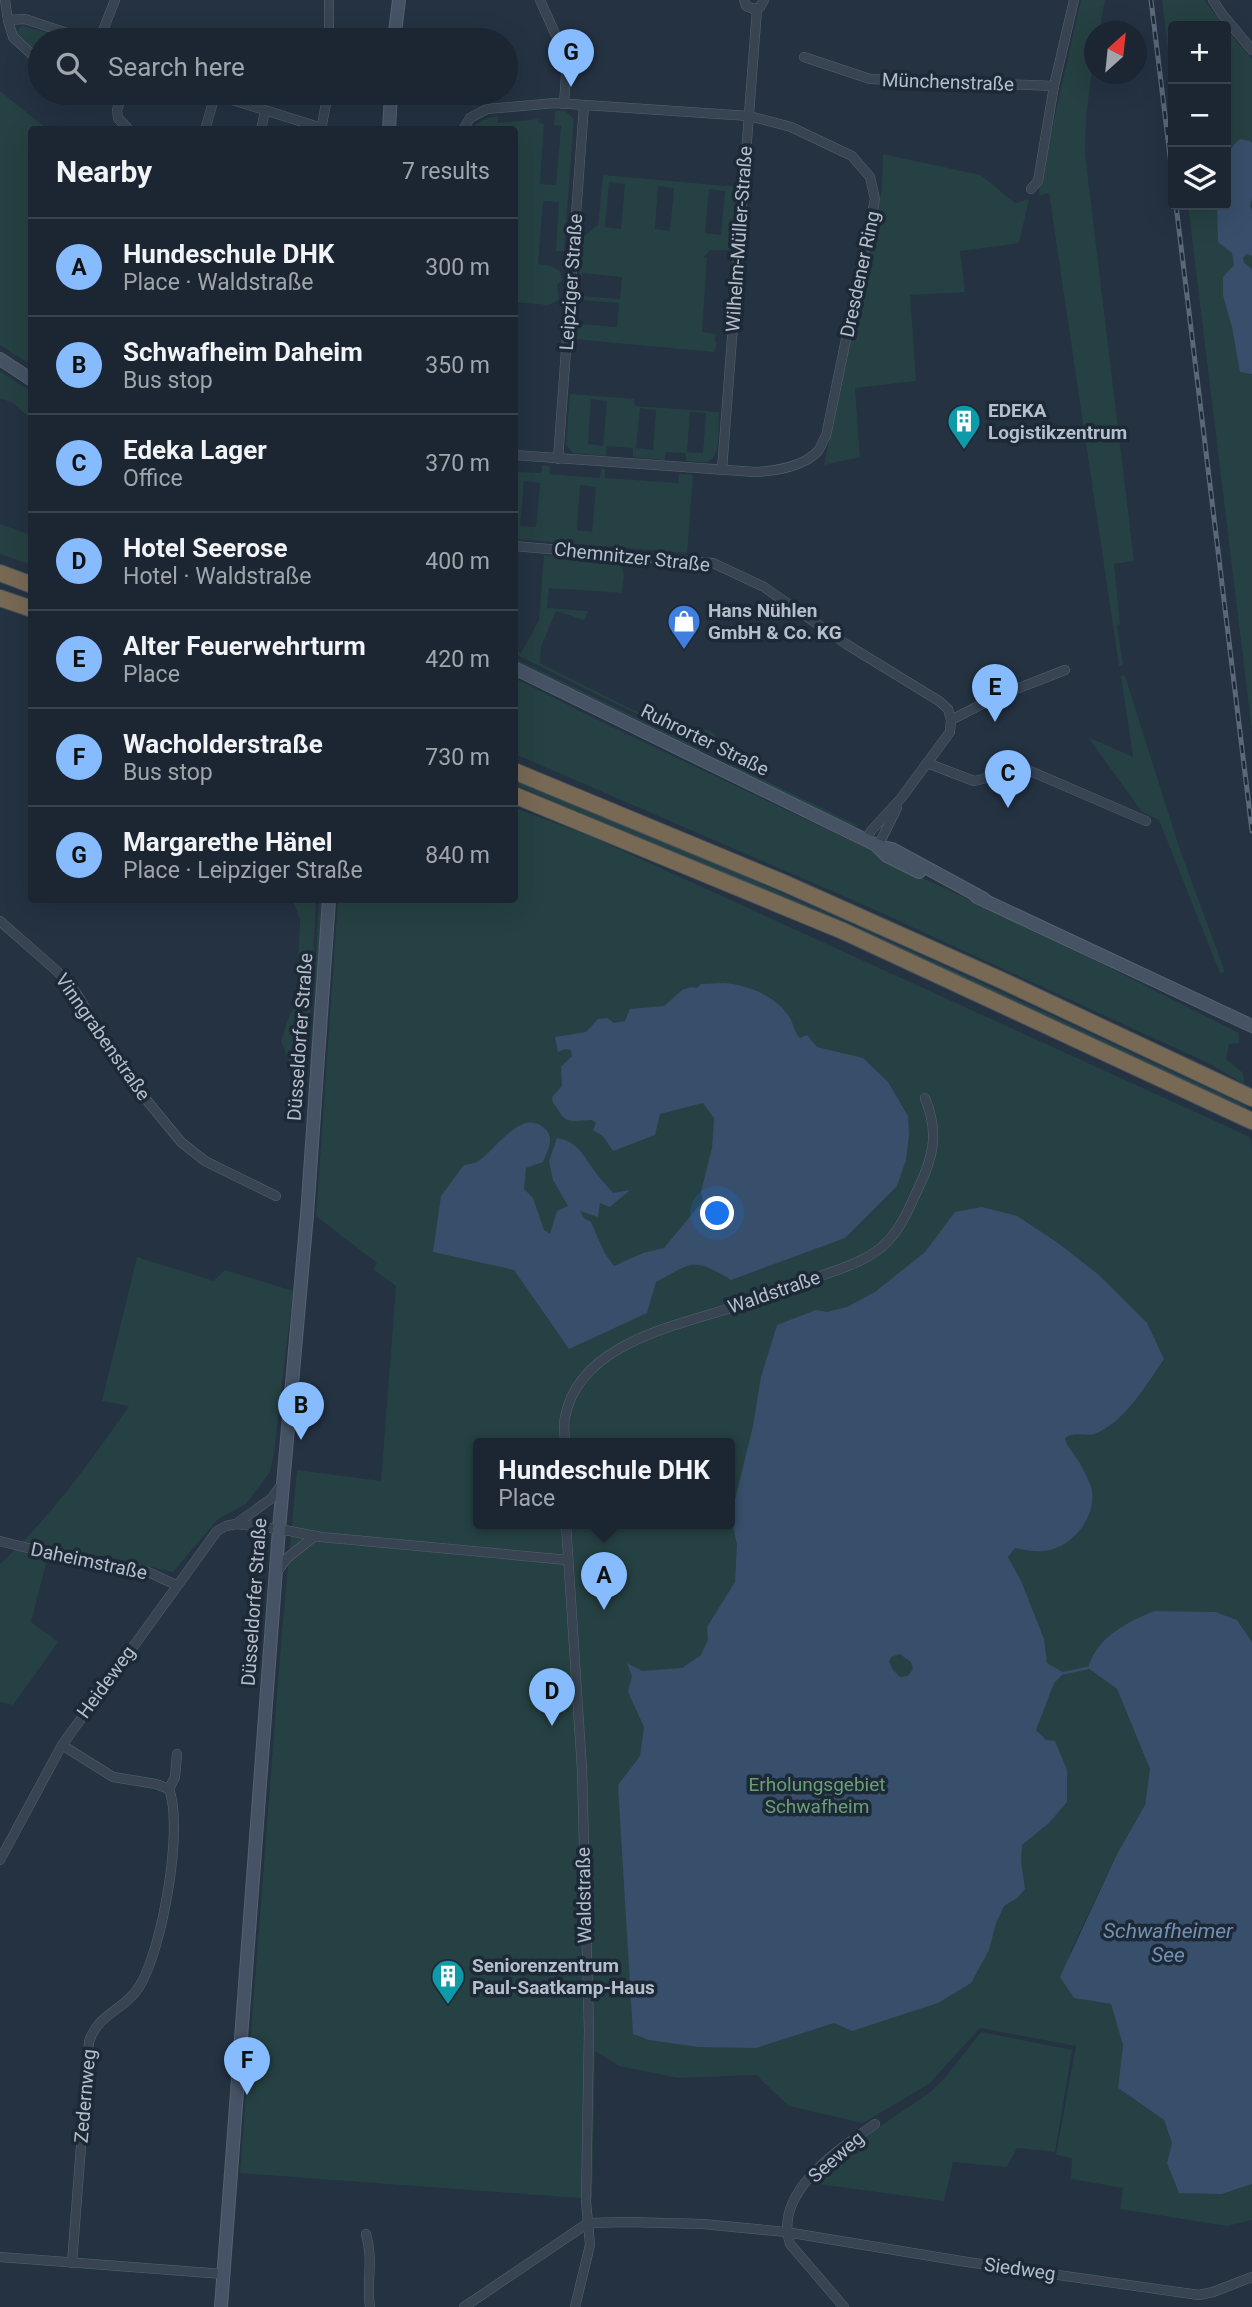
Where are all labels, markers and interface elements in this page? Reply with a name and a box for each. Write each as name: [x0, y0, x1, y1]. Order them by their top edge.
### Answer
north arrow: [1084, 21, 1147, 84]
map controls: [1168, 21, 1231, 210]
button: +: [1168, 21, 1231, 84]
search box: [28, 28, 518, 105]
pin: G: [548, 29, 594, 87]
icon: search: [52, 48, 90, 86]
text: Search here: [108, 52, 245, 82]
street label: Münchenstraße: [881, 68, 1015, 96]
button: −: [1168, 84, 1231, 147]
street label: Wilhelm-Müller-Straße: [721, 145, 757, 333]
button: layers: [1168, 147, 1231, 210]
text: Nearby: [56, 154, 152, 189]
text: 7 results: [402, 158, 490, 185]
street label: Dresdener Ring: [835, 209, 885, 339]
street label: Leipziger Straße: [555, 213, 587, 351]
text: Hundeschule DHK: [123, 239, 334, 269]
text: A: [71, 254, 87, 281]
text: 300 m: [425, 254, 490, 281]
text: Place · Waldstraße: [123, 269, 314, 296]
text: Schwafheim Daheim: [123, 337, 363, 367]
text: B: [72, 352, 86, 379]
text: 350 m: [425, 352, 490, 379]
text: Bus stop: [123, 367, 213, 394]
place label: EDEKA Logistikzentrum: [988, 399, 1127, 444]
building icon: EDEKA Logistikzentrum: [945, 402, 983, 451]
text: Edeka Lager: [123, 435, 267, 465]
text: C: [71, 450, 87, 477]
text: 370 m: [425, 450, 490, 477]
text: Office: [123, 465, 183, 492]
text: Hotel Seerose: [123, 533, 288, 563]
street label: Chemnitzer Straße: [553, 537, 711, 577]
text: D: [72, 548, 86, 575]
text: 400 m: [425, 548, 490, 575]
text: Hotel · Waldstraße: [123, 563, 312, 590]
place label: Hans Nühlen GmbH & Co. KG: [708, 599, 842, 644]
shop icon: Hans Nühlen GmbH & Co. KG: [665, 602, 703, 651]
text: Alter Feuerwehrturm: [123, 631, 366, 661]
text: E: [73, 646, 85, 673]
text: 420 m: [425, 646, 490, 673]
text: Place: [123, 661, 180, 688]
pin: E: [972, 664, 1018, 722]
street label: Ruhrorter Straße: [637, 699, 773, 781]
text: Wacholderstraße: [123, 729, 323, 759]
text: F: [73, 744, 85, 771]
text: 730 m: [425, 744, 490, 771]
pin: C: [985, 750, 1031, 808]
text: Bus stop: [123, 759, 213, 786]
text: Margarethe Hänel: [123, 827, 333, 857]
text: G: [71, 842, 87, 869]
text: 840 m: [425, 842, 490, 869]
text: Place · Leipziger Straße: [123, 857, 363, 884]
street label: Düsseldorfer Straße: [283, 952, 317, 1122]
street label: Vinngrabenstraße: [51, 969, 155, 1105]
your location: [700, 1196, 734, 1230]
street label: Waldstraße: [725, 1265, 823, 1319]
pin: B: [278, 1382, 324, 1440]
popup: [473, 1438, 735, 1529]
text: Hundeschule DHK: [498, 1455, 710, 1485]
text: Place: [498, 1485, 555, 1512]
street label: Düsseldorfer Straße: [237, 1517, 271, 1687]
street label: Daheimstraße: [29, 1537, 149, 1585]
pin: A: [581, 1552, 627, 1610]
street label: Heideweg: [72, 1641, 140, 1723]
pin: D: [529, 1668, 575, 1726]
park label: Erholungsgebiet Schwafheim: [749, 1773, 885, 1818]
street label: Waldstraße: [572, 1847, 596, 1943]
water label: Schwafheimer See: [1103, 1919, 1234, 1967]
place label: Seniorenzentrum Paul-Saatkamp-Haus: [472, 1954, 655, 1999]
building icon: Seniorenzentrum Paul-Saatkamp-Haus: [429, 1957, 467, 2006]
pin: F: [224, 2037, 270, 2095]
street label: Zedernweg: [69, 2048, 101, 2144]
street label: Seeweg: [803, 2127, 869, 2187]
street label: Siedweg: [983, 2253, 1057, 2285]

